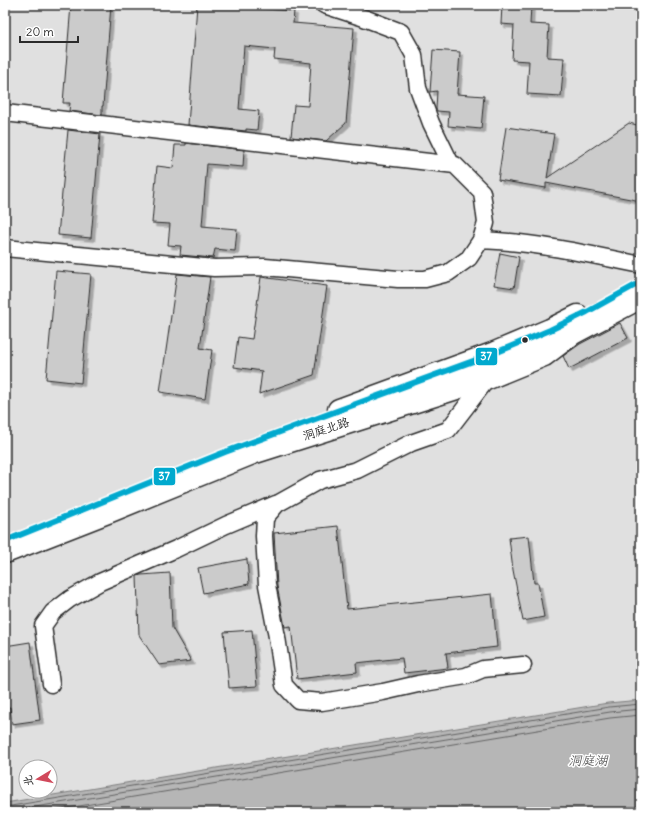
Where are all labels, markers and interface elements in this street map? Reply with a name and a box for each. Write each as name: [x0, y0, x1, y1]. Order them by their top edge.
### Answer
scale bar: [20, 18, 78, 44]
text: 20 m: [26, 24, 54, 39]
unlabelled marker: [520, 335, 530, 345]
line badge: 37: [475, 347, 498, 366]
text: 37: [480, 349, 492, 363]
street label: 洞庭北路: [301, 414, 351, 443]
line badge: 37: [153, 467, 176, 486]
text: 37: [158, 469, 170, 483]
water label: 洞庭湖: [568, 752, 609, 769]
north arrow: [18, 759, 58, 799]
text: 北: [20, 774, 36, 787]

